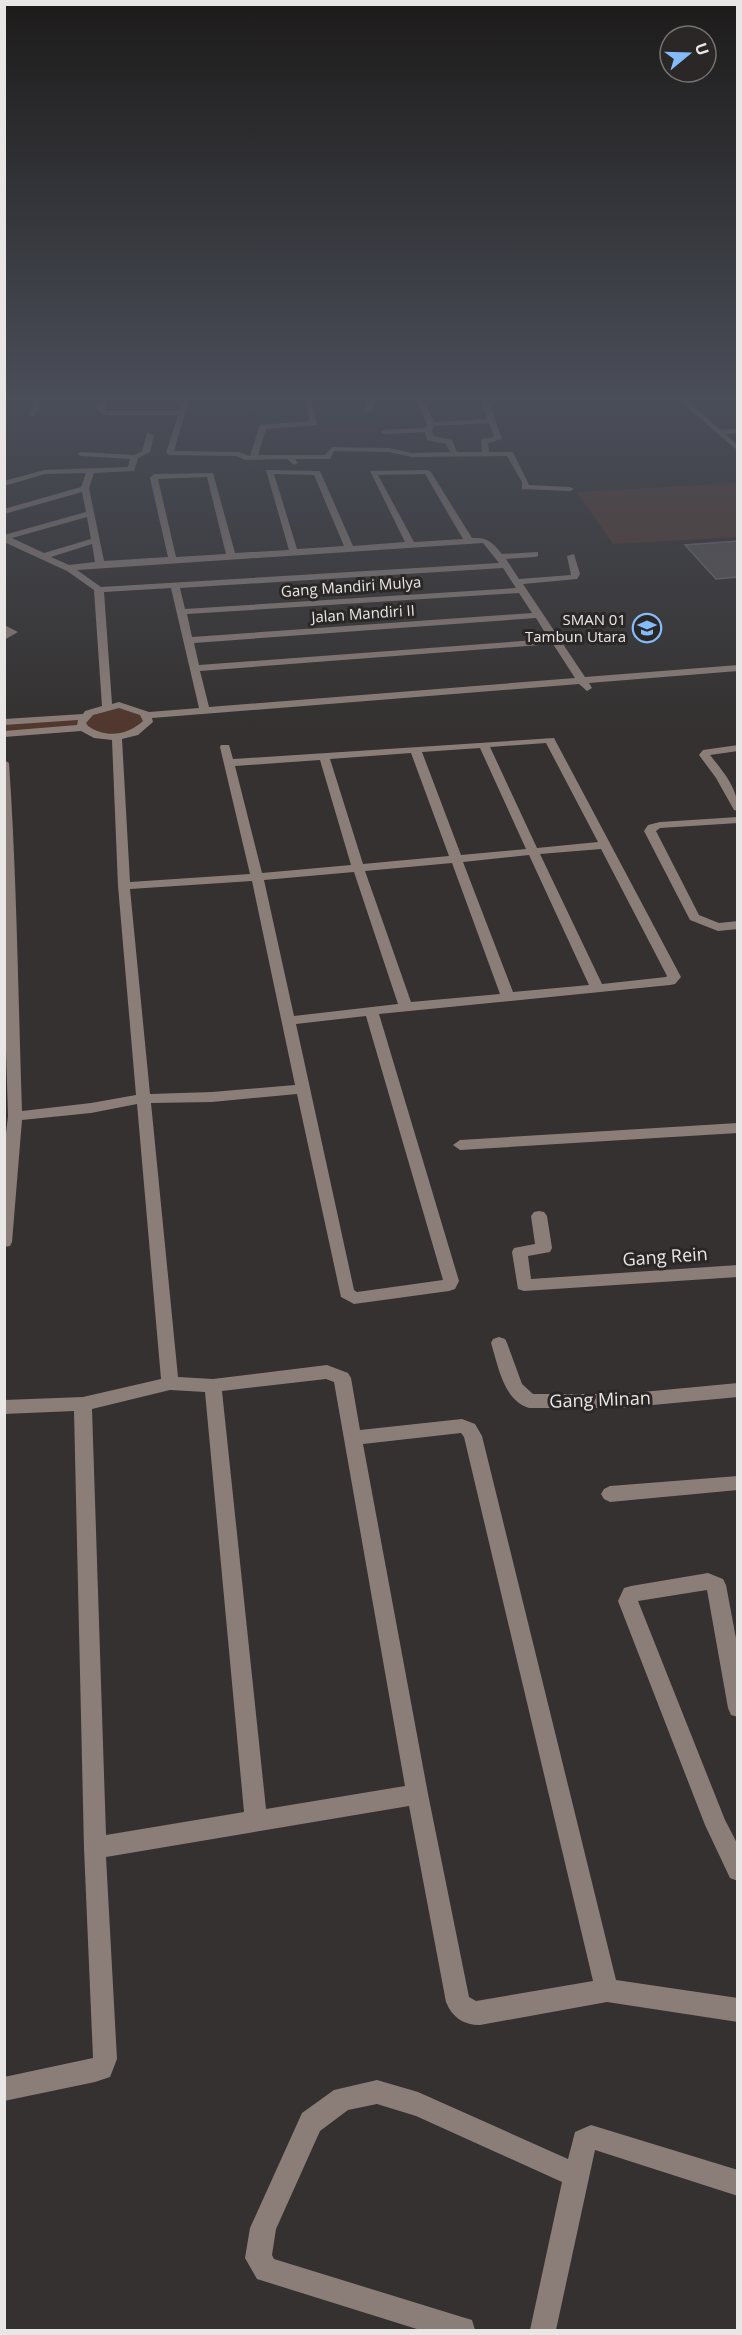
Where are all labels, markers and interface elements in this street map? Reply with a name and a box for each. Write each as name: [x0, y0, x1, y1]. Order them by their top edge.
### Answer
north arrow: [658, 24, 718, 84]
text: U: [690, 40, 715, 58]
street label: Gang Mandiri Mulya: [280, 571, 422, 601]
street label: Jalan Mandiri II: [309, 599, 415, 627]
place label: SMAN 01 Tambun Utara: [525, 609, 626, 646]
school or university icon: SMAN 01 Tambun Utara: [631, 612, 663, 644]
street label: Gang Rein: [622, 1241, 708, 1271]
street label: Gang Minan: [549, 1385, 651, 1413]

